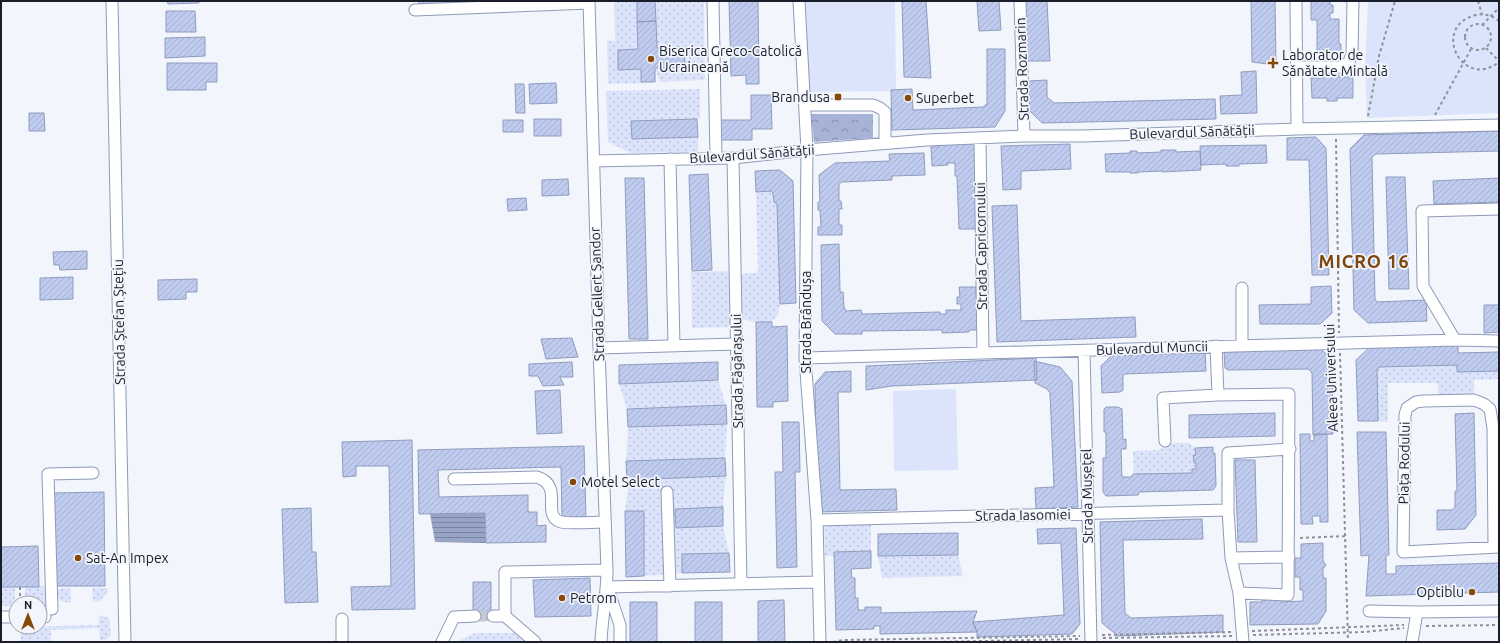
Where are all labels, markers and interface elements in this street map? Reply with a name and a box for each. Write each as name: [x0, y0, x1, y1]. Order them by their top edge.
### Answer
street label: Strada Rozmarin: [1012, 17, 1032, 121]
place label: Biserica Greco-Catolică Ucraineană: [659, 43, 802, 75]
place label: Laborator de Sănătate Mintală: [1282, 47, 1388, 79]
marker: Biserica Greco-Catolică Ucraineană: [646, 54, 656, 64]
marker: Laborator de Sănătate Mintală: [1267, 57, 1279, 69]
place label: Brandusa: [771, 89, 830, 105]
place label: Superbet: [916, 90, 974, 106]
marker: Brandusa: [833, 92, 843, 102]
marker: Superbet: [903, 93, 913, 103]
street label: Bulevardul Sănătății: [1129, 122, 1255, 142]
street label: Bulevardul Sănătății: [689, 142, 815, 166]
street label: Strada Capricornului: [972, 182, 990, 310]
street label: Strada Gellert Șandor: [587, 226, 607, 361]
district label: MICRO 16: [1318, 251, 1410, 271]
street label: Strada Ștefan Ștețiu: [110, 259, 128, 385]
street label: Strada Brândușa: [798, 271, 814, 373]
street label: Strada Făgărașului: [728, 313, 746, 429]
street label: Aleea Universului: [1321, 323, 1341, 433]
street label: Bulevardul Muncii: [1096, 338, 1208, 358]
street label: Piața Rodului: [1395, 421, 1413, 505]
street label: Strada Mușețel: [1078, 448, 1096, 544]
place label: Motel Select: [581, 474, 660, 490]
marker: Motel Select: [568, 477, 578, 487]
street label: Strada Iasomiei: [975, 506, 1071, 524]
place label: Sat-An Impex: [86, 550, 169, 566]
marker: Sat-An Impex: [73, 553, 83, 563]
place label: Optiblu: [1416, 584, 1464, 600]
marker: Optiblu: [1467, 587, 1477, 597]
place label: Petrom: [570, 590, 617, 606]
marker: Petrom: [557, 593, 567, 603]
north arrow: [8, 595, 48, 635]
text: N: [24, 599, 32, 611]

